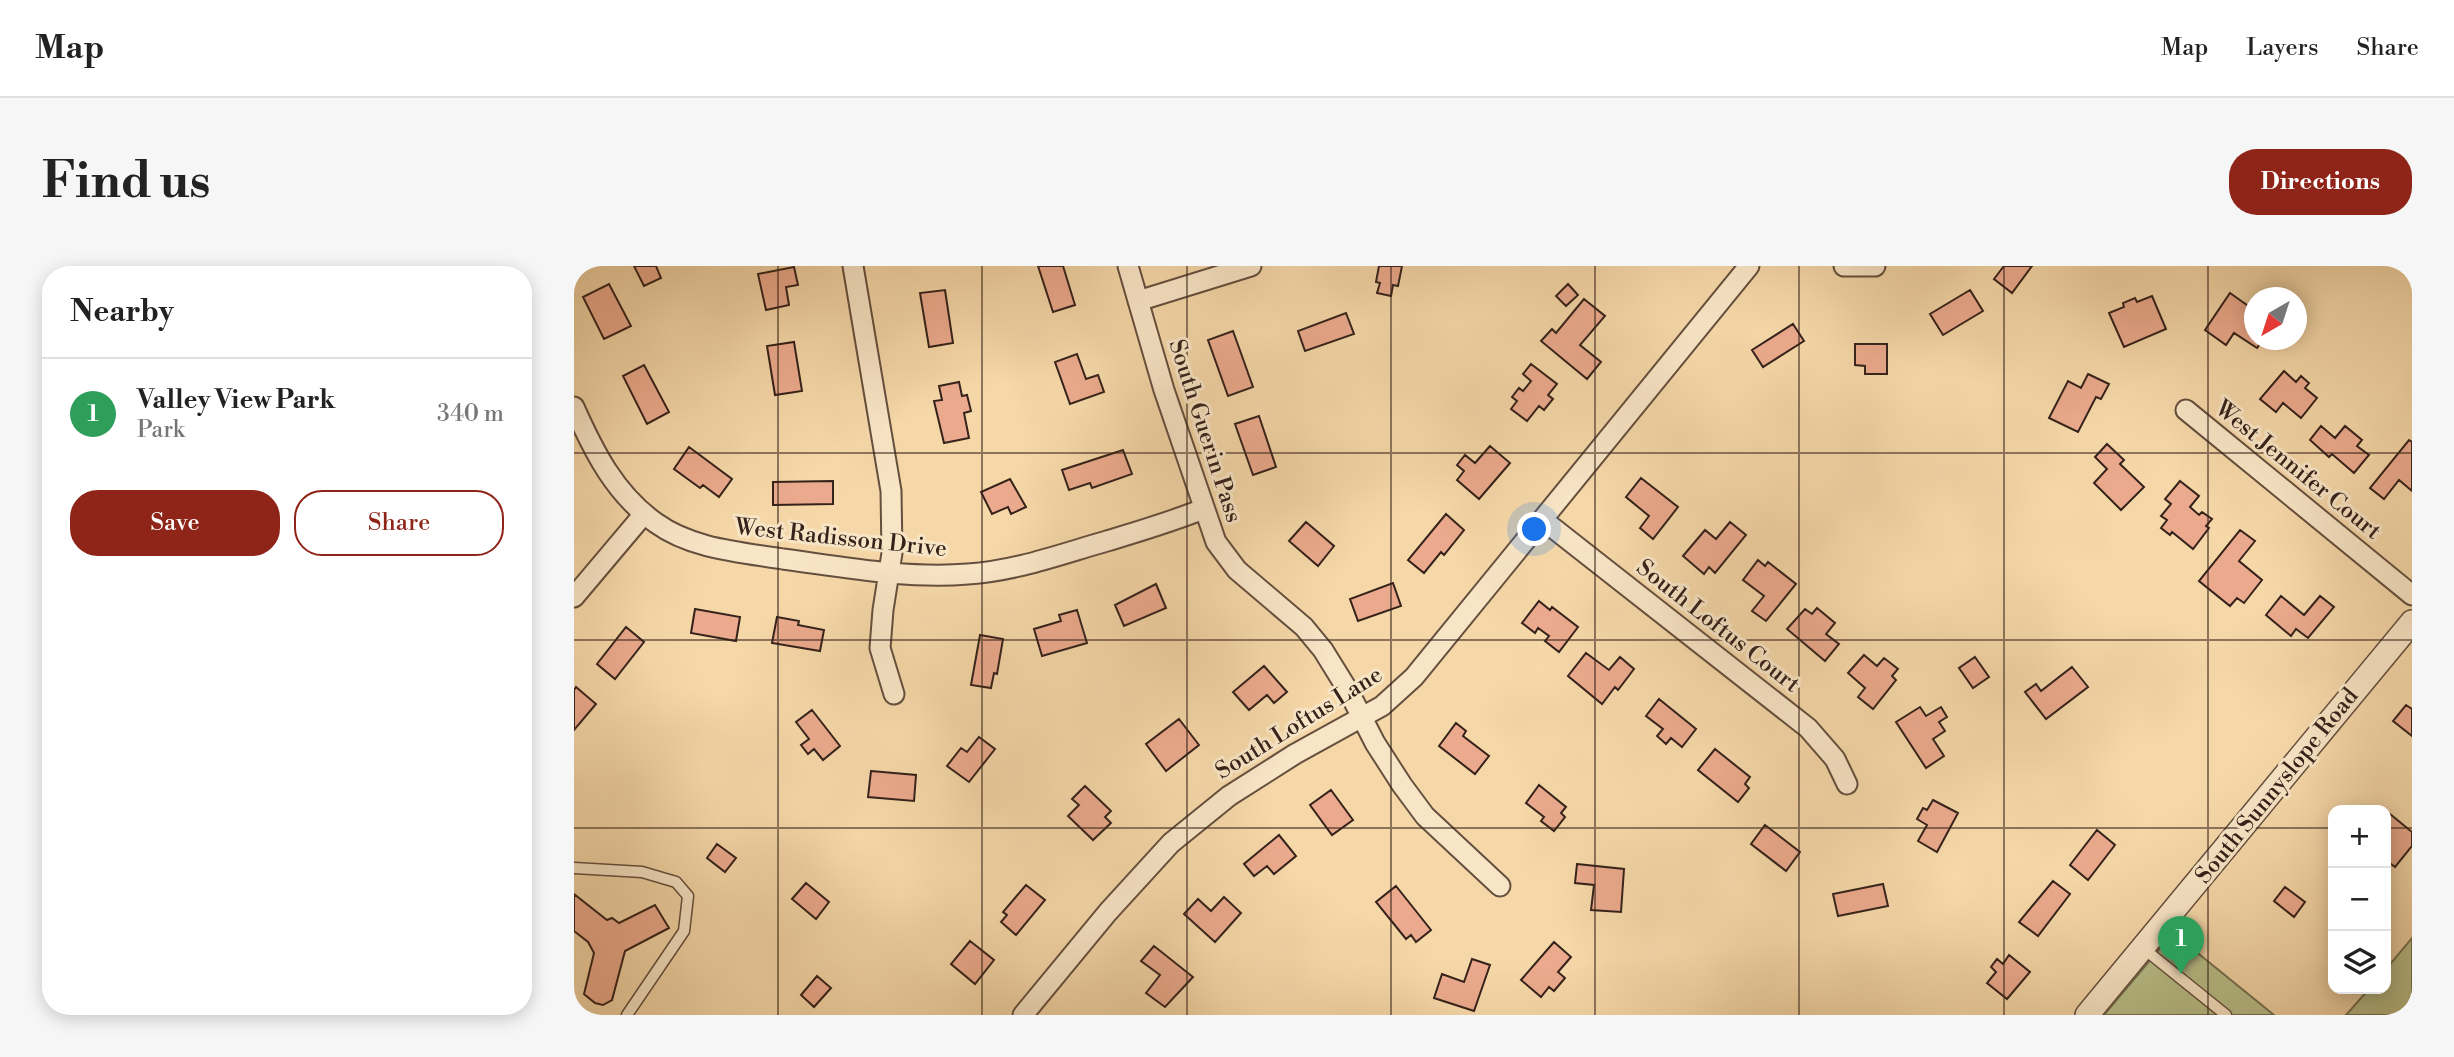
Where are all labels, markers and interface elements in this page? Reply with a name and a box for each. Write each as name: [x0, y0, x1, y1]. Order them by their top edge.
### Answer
text: Map: [35, 28, 104, 69]
text: Map: [2161, 33, 2208, 63]
text: Layers: [2246, 33, 2318, 63]
text: Share: [2356, 33, 2419, 63]
button: Directions: [2229, 149, 2412, 215]
text: Find us: [42, 152, 211, 213]
north arrow: [2244, 287, 2307, 350]
text: Nearby: [70, 293, 174, 331]
street label: South Guerin Pass: [1162, 336, 1248, 526]
text: Valley View Park: [137, 384, 335, 416]
street label: West Jennifer Court: [2209, 394, 2387, 545]
text: 1: [87, 400, 99, 428]
text: 340 m: [437, 400, 504, 428]
text: Park: [137, 416, 185, 444]
button: Save: [70, 490, 280, 556]
button: Share: [294, 490, 504, 556]
your location: [1517, 512, 1551, 546]
street label: West Radisson Drive: [733, 513, 948, 563]
street label: South Loftus Court: [1631, 554, 1805, 698]
street label: South Loftus Lane: [1210, 660, 1388, 786]
street label: South Sunnyslope Road: [2189, 683, 2365, 889]
map controls: [2328, 805, 2391, 994]
button: +: [2328, 805, 2391, 868]
button: −: [2328, 868, 2391, 931]
pin: 1: [2158, 916, 2204, 974]
button: layers: [2328, 931, 2391, 994]

